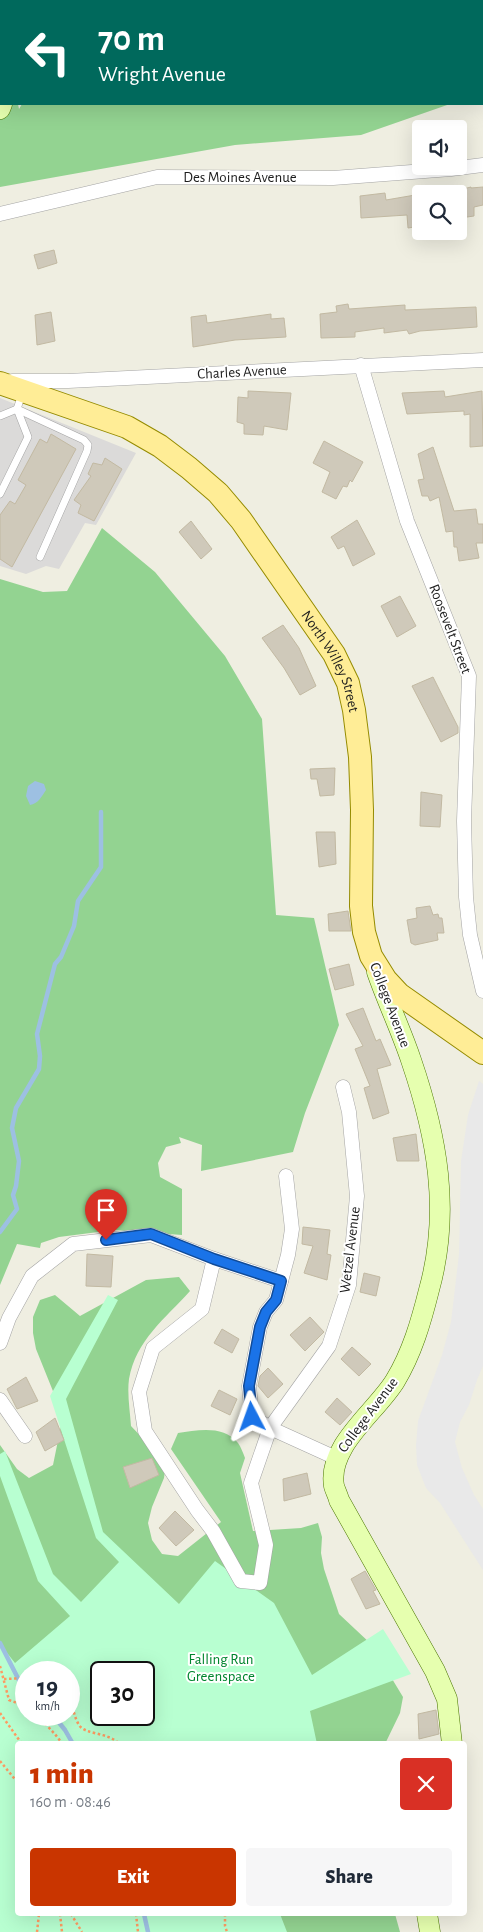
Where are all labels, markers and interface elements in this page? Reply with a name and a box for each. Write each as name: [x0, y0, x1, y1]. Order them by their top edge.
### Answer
icon: left: [15, 20, 80, 85]
text: 70 m: [98, 22, 165, 57]
text: Wright Avenue: [98, 63, 226, 85]
map controls: [412, 120, 467, 240]
button: sound: [412, 120, 467, 175]
street label: Des Moines Avenue: [183, 170, 297, 185]
button: search: [412, 185, 467, 240]
street label: Charles Avenue: [197, 362, 287, 382]
street label: Roosevelt Street: [426, 582, 474, 676]
street label: North Willey Street: [299, 608, 362, 714]
street label: College Avenue: [367, 961, 413, 1050]
pin: [85, 1189, 127, 1240]
icon: arrive: [92, 1196, 120, 1224]
street label: Wetzel Avenue: [337, 1206, 363, 1294]
street label: College Avenue: [335, 1375, 401, 1455]
position arrow: [225, 1390, 277, 1442]
park label: Falling Run Greenspace: [187, 1652, 255, 1684]
speed limit sign: 30: [90, 1661, 155, 1726]
text: 19: [37, 1675, 58, 1700]
text: km/h: [35, 1700, 60, 1712]
button: close: [400, 1758, 452, 1810]
text: 1 min: [30, 1759, 94, 1789]
text: 160 m · 08:46: [30, 1794, 111, 1810]
button: Exit: [30, 1848, 236, 1906]
button: Share: [246, 1848, 452, 1906]

